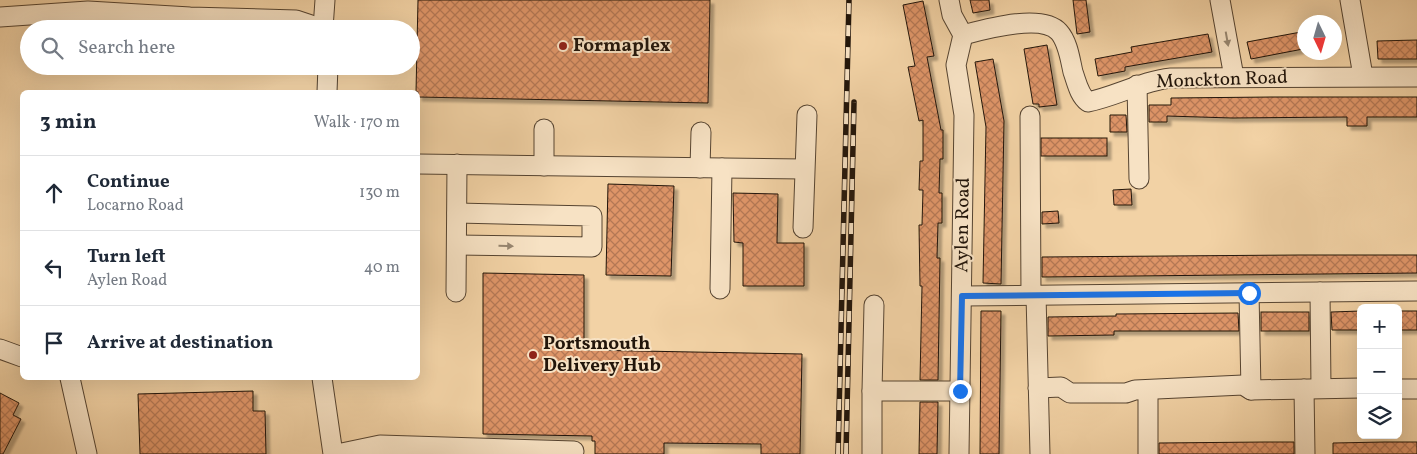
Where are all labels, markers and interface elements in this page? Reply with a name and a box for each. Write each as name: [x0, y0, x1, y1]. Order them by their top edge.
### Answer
north arrow: [1297, 15, 1342, 60]
search box: [20, 20, 420, 75]
one-way arrow: [1223, 31, 1231, 46]
place label: Formaplex: [573, 33, 671, 59]
icon: search: [38, 34, 66, 62]
text: Search here: [78, 35, 175, 61]
marker: Formaplex: [557, 40, 569, 52]
street label: Monckton Road: [1156, 65, 1288, 95]
text: 3 min: [40, 108, 96, 137]
text: Walk · 170 m: [314, 112, 400, 134]
text: Continue: [87, 169, 170, 195]
street label: Aylen Road: [949, 177, 977, 273]
icon: ahead: [40, 179, 68, 207]
text: 130 m: [359, 182, 400, 204]
text: Locarno Road: [87, 195, 184, 217]
one-way arrow: [498, 242, 514, 250]
text: Turn left: [87, 244, 166, 270]
icon: left: [40, 254, 68, 282]
text: 40 m: [364, 257, 400, 279]
text: Aylen Road: [87, 270, 167, 292]
route start: [1238, 282, 1261, 305]
map controls: [1357, 304, 1402, 439]
button: +: [1357, 304, 1402, 349]
icon: arrive: [40, 329, 68, 357]
text: Arrive at destination: [87, 330, 273, 356]
place label: Portsmouth Delivery Hub: [543, 331, 661, 379]
marker: Portsmouth Delivery Hub: [527, 349, 539, 361]
button: −: [1357, 349, 1402, 394]
route end: [949, 380, 972, 403]
button: layers: [1357, 394, 1402, 439]

